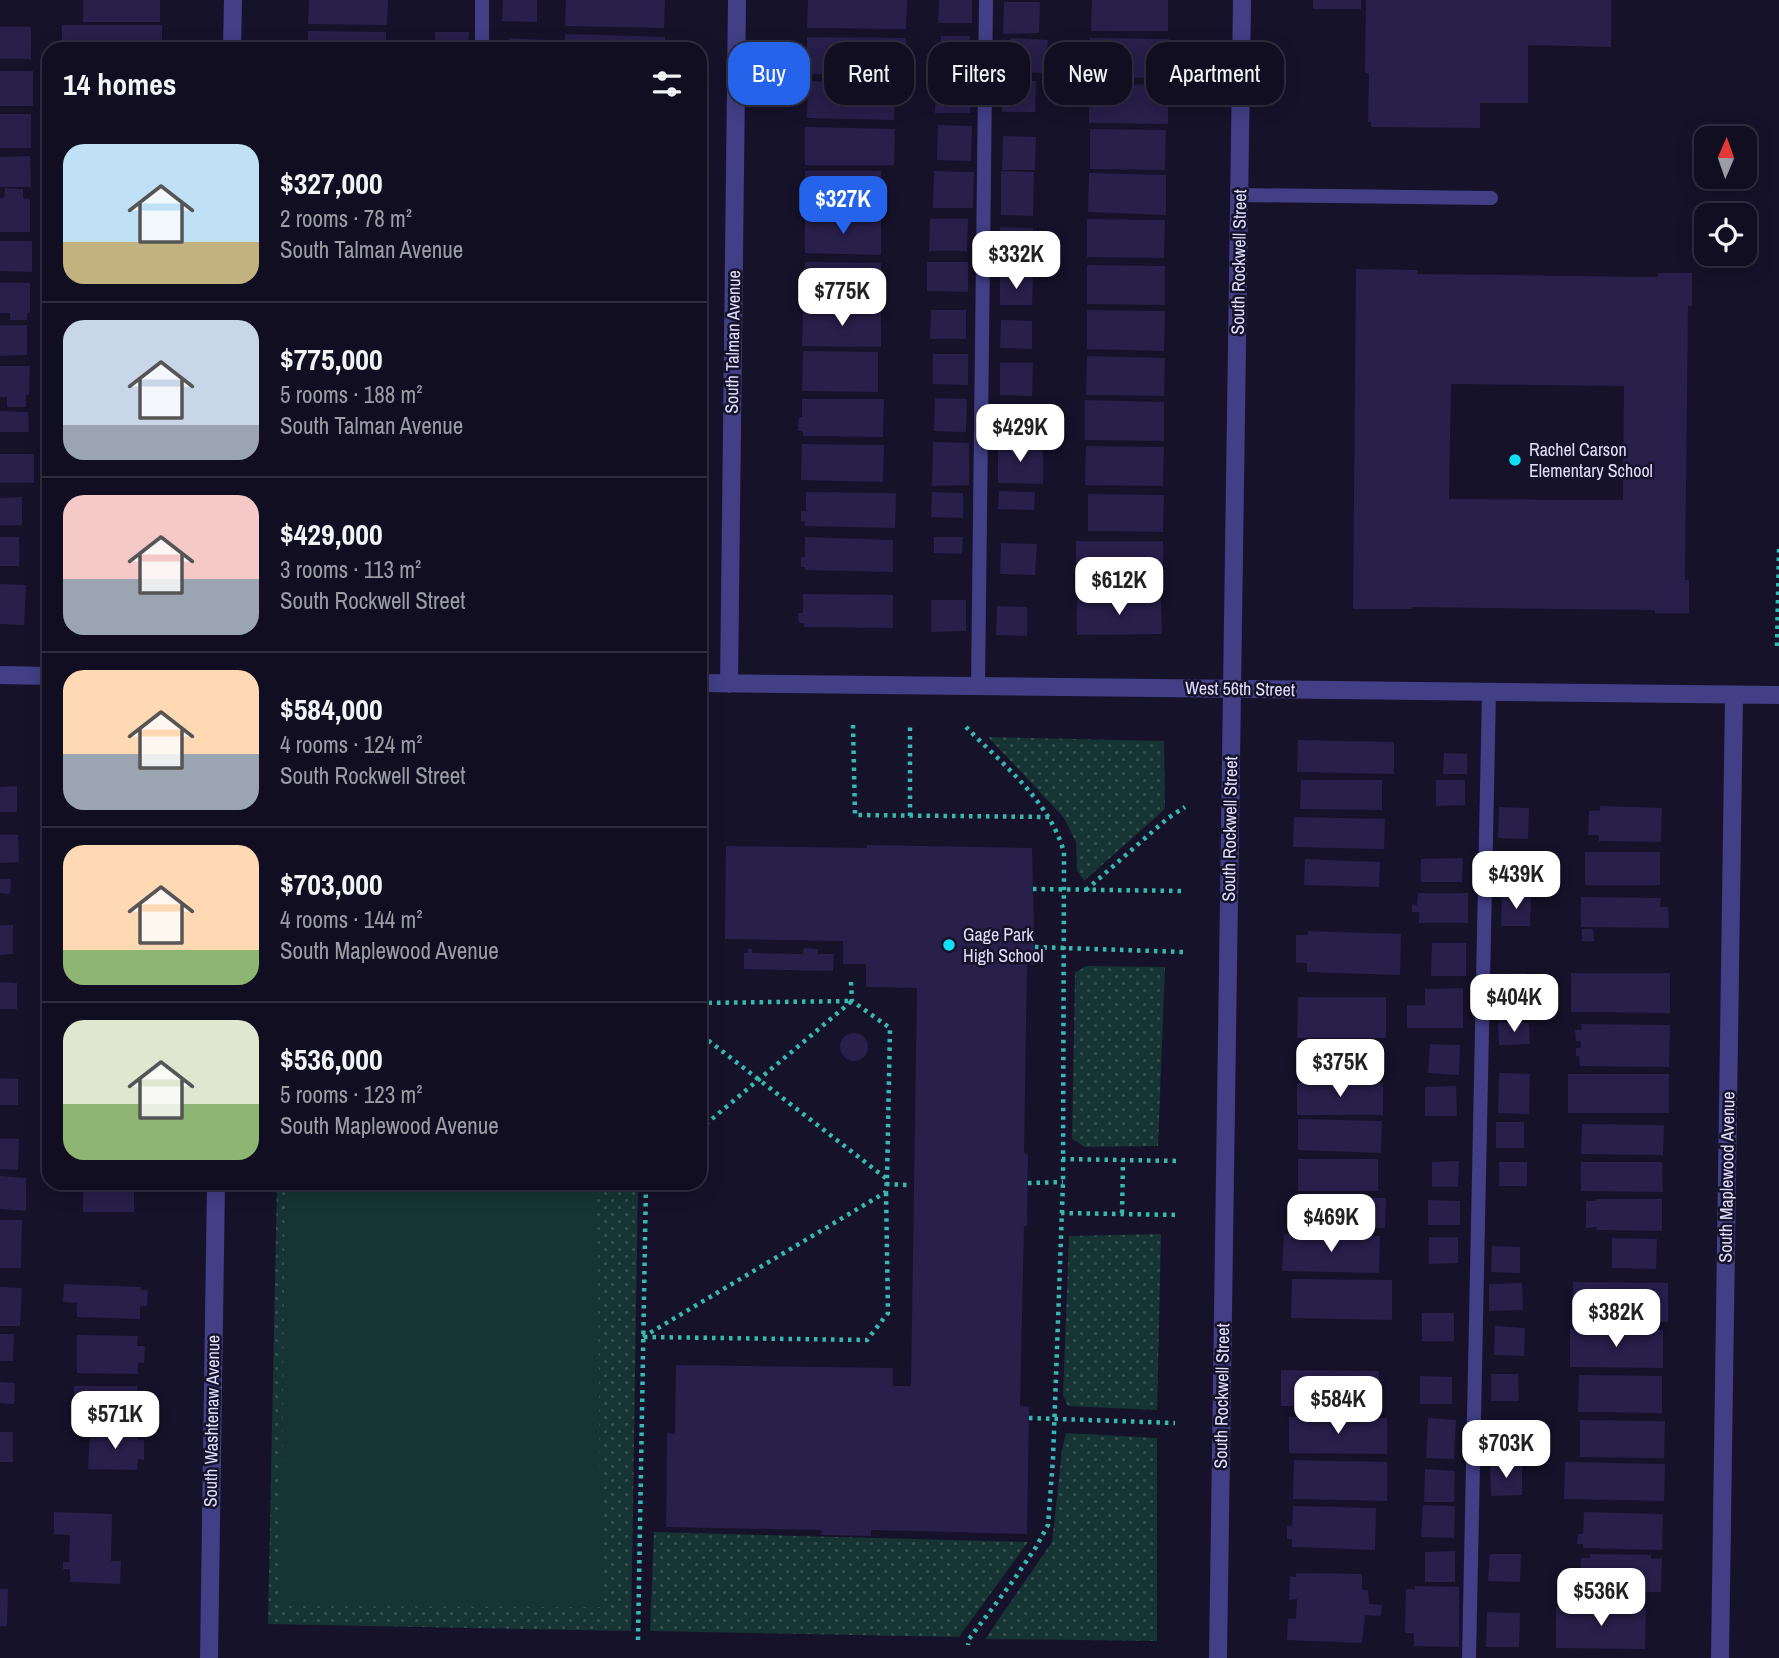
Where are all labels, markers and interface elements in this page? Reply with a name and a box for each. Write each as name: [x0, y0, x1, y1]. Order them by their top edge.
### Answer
chip: Buy: [728, 42, 810, 105]
chip: Rent: [824, 42, 914, 105]
chip: Filters: [928, 42, 1030, 105]
chip: New: [1044, 42, 1132, 105]
chip: Apartment: [1146, 42, 1284, 105]
text: 14 homes: [63, 64, 177, 104]
icon: filters: [648, 65, 686, 103]
north arrow: [1694, 126, 1757, 189]
map controls: [1694, 126, 1757, 266]
text: $327,000: [280, 163, 383, 203]
icon: home: [119, 172, 203, 256]
pin: $327K: [794, 176, 892, 236]
text: $327K: [815, 183, 871, 214]
street label: South Rockwell Street: [1225, 189, 1252, 335]
text: 2 rooms · 78 m²: [280, 203, 412, 234]
button: locate: [1694, 203, 1757, 266]
pin: $332K: [967, 232, 1065, 291]
text: South Talman Avenue: [280, 234, 463, 265]
text: $332K: [988, 238, 1044, 269]
pin: $775K: [793, 268, 891, 328]
street label: South Talman Avenue: [719, 270, 746, 414]
text: $775K: [814, 275, 870, 306]
text: $775,000: [280, 339, 383, 379]
icon: home: [119, 348, 203, 432]
text: 5 rooms · 188 m²: [280, 379, 423, 410]
pin: $429K: [971, 405, 1069, 464]
text: South Talman Avenue: [280, 410, 463, 441]
text: $429K: [992, 411, 1048, 442]
place label: Rachel Carson Elementary School: [1529, 437, 1653, 483]
marker: Rachel Carson Elementary School: [1507, 452, 1523, 468]
text: $429,000: [280, 514, 383, 554]
icon: home: [119, 523, 203, 607]
text: 3 rooms · 113 m²: [280, 554, 421, 585]
pin: $612K: [1070, 558, 1168, 617]
text: $612K: [1091, 564, 1147, 595]
text: South Rockwell Street: [280, 585, 466, 616]
street label: West 56th Street: [1185, 675, 1295, 702]
text: $584,000: [280, 689, 383, 729]
icon: home: [119, 698, 203, 782]
text: 4 rooms · 124 m²: [280, 729, 423, 760]
street label: South Rockwell Street: [1216, 756, 1243, 902]
text: South Rockwell Street: [280, 760, 466, 791]
pin: $439K: [1467, 852, 1565, 911]
text: $439K: [1488, 858, 1544, 889]
text: $703,000: [280, 864, 383, 904]
icon: home: [119, 873, 203, 957]
text: 4 rooms · 144 m²: [280, 904, 423, 935]
place label: Gage Park High School: [963, 922, 1043, 968]
text: South Maplewood Avenue: [280, 935, 499, 966]
marker: Gage Park High School: [941, 937, 957, 953]
pin: $404K: [1465, 974, 1563, 1034]
text: $404K: [1486, 981, 1542, 1012]
text: $536,000: [280, 1039, 383, 1079]
pin: $375K: [1291, 1040, 1389, 1099]
text: $375K: [1312, 1046, 1368, 1077]
icon: home: [119, 1048, 203, 1132]
text: 5 rooms · 123 m²: [280, 1079, 423, 1110]
street label: South Maplewood Avenue: [1713, 1091, 1740, 1263]
text: South Maplewood Avenue: [280, 1110, 499, 1141]
pin: $469K: [1282, 1194, 1380, 1254]
text: $469K: [1303, 1201, 1359, 1232]
pin: $382K: [1567, 1290, 1665, 1349]
text: $382K: [1588, 1296, 1644, 1327]
street label: South Rockwell Street: [1208, 1323, 1235, 1469]
street label: South Washtenaw Avenue: [197, 1335, 226, 1507]
pin: $584K: [1289, 1376, 1387, 1436]
text: $584K: [1310, 1383, 1366, 1414]
pin: $571K: [66, 1392, 164, 1451]
text: $571K: [87, 1398, 143, 1429]
pin: $703K: [1457, 1420, 1555, 1480]
text: $703K: [1478, 1427, 1534, 1458]
pin: $536K: [1552, 1568, 1650, 1628]
text: $536K: [1573, 1575, 1629, 1606]

